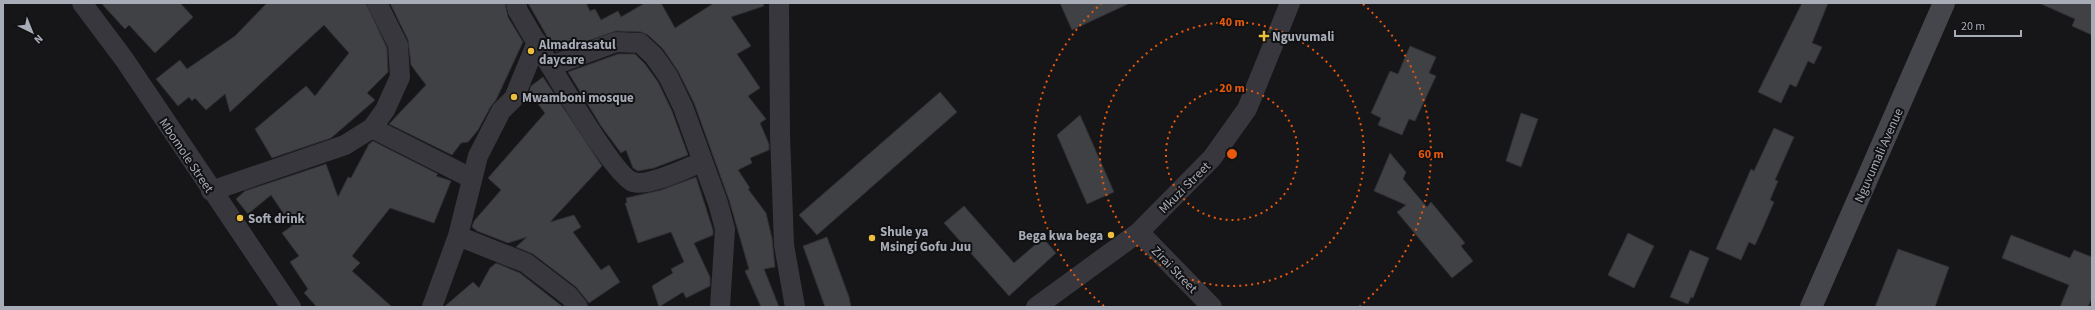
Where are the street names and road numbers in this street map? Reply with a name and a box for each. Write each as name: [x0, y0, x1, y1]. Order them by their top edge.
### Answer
street label: Nguvumali Avenue: [1850, 105, 1908, 206]
street label: Mbomole Street: [155, 115, 218, 197]
street label: Mkuzi Street: [1155, 157, 1215, 218]
street label: Zirai Street: [1147, 242, 1202, 298]

